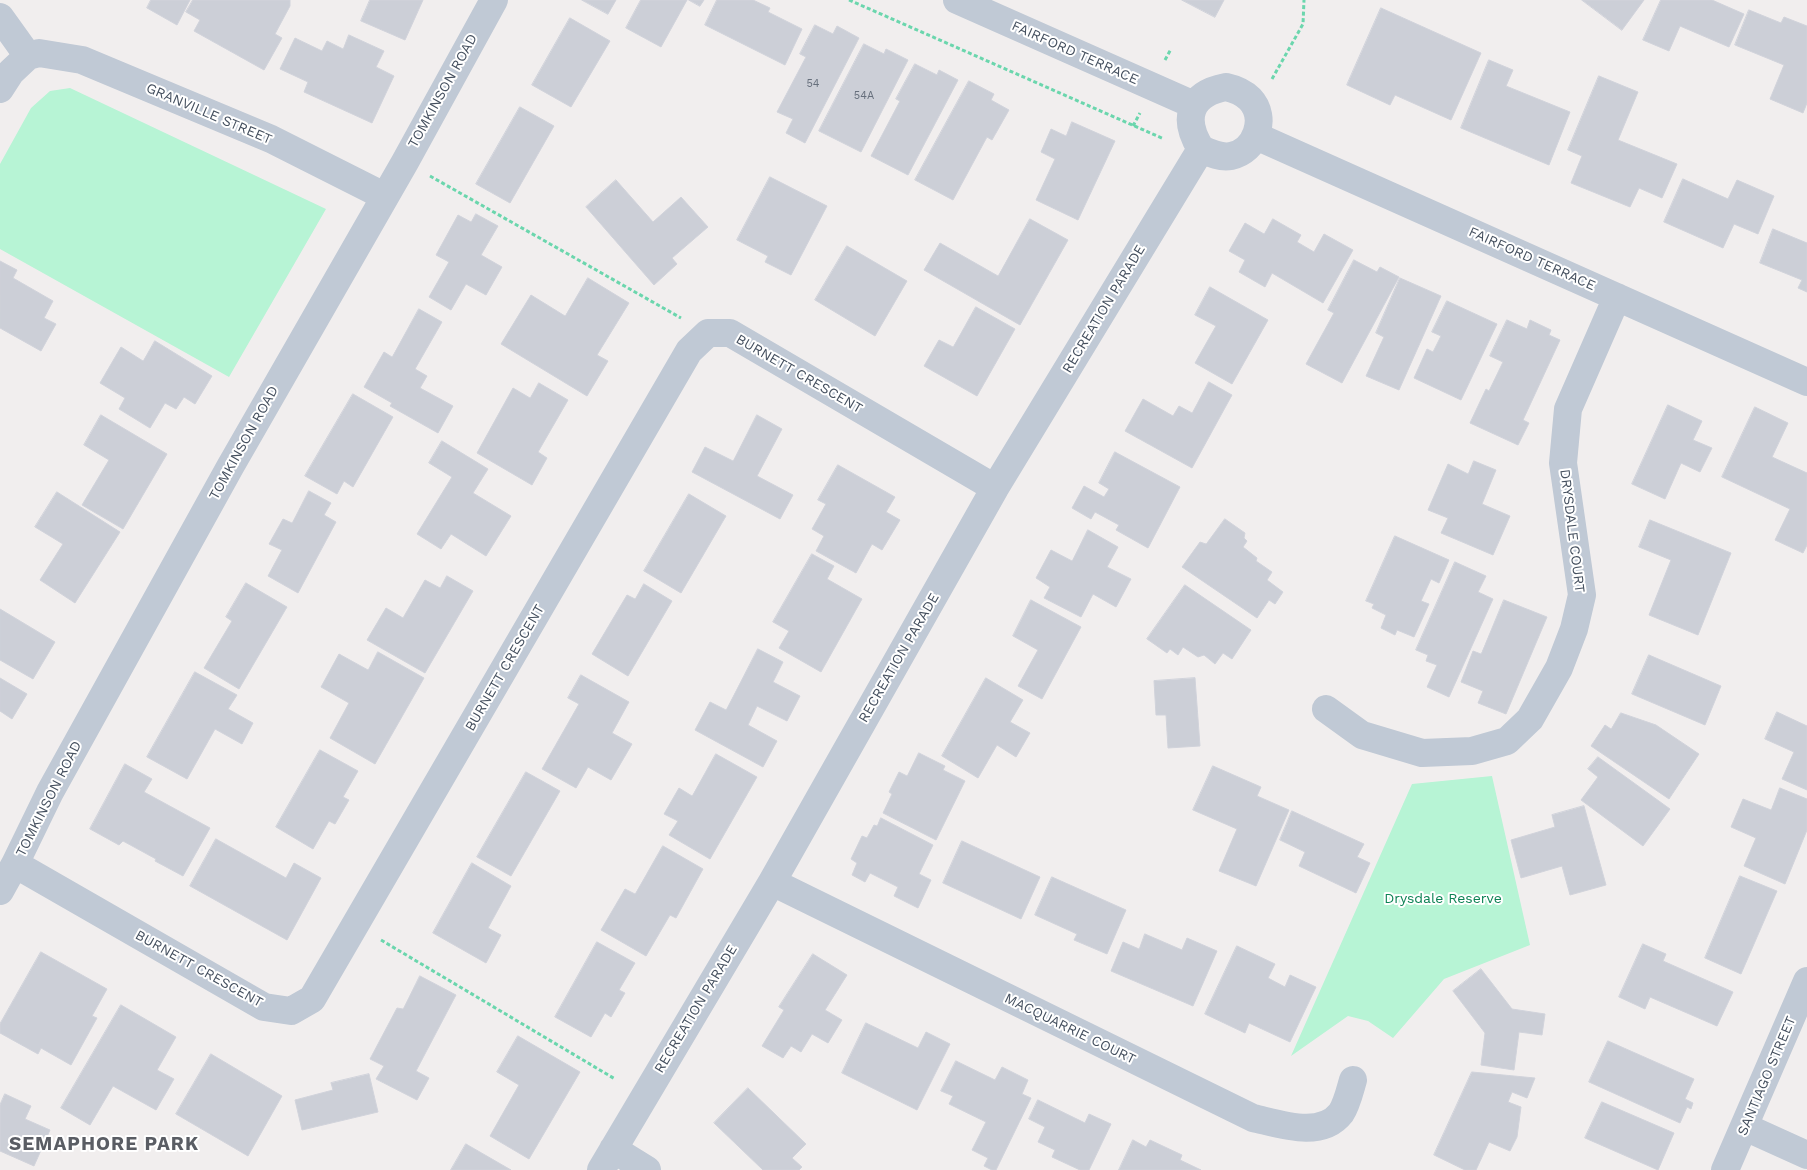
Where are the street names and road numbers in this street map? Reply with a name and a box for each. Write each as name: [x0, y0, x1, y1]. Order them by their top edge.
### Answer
street label: FAIRFORD TERRACE: [1009, 18, 1141, 88]
street label: TOMKINSON ROAD: [405, 31, 481, 151]
street label: GRANVILLE STREET: [143, 80, 275, 148]
street label: FAIRFORD TERRACE: [1466, 224, 1598, 294]
street label: RECREATION PARADE: [1059, 242, 1149, 376]
street label: BURNETT CRESCENT: [733, 331, 865, 417]
street label: TOMKINSON ROAD: [206, 383, 282, 503]
street label: DRYSDALE COURT: [1556, 468, 1588, 594]
street label: RECREATION PARADE: [855, 590, 943, 726]
street label: BURNETT CRESCENT: [462, 602, 548, 734]
street label: TOMKINSON ROAD: [13, 738, 85, 860]
street label: BURNETT CRESCENT: [132, 927, 266, 1011]
street label: RECREATION PARADE: [651, 942, 741, 1076]
street label: MACQUARRIE COURT: [1002, 990, 1138, 1068]
street label: SANTIAGO STREET: [1734, 1014, 1800, 1138]

